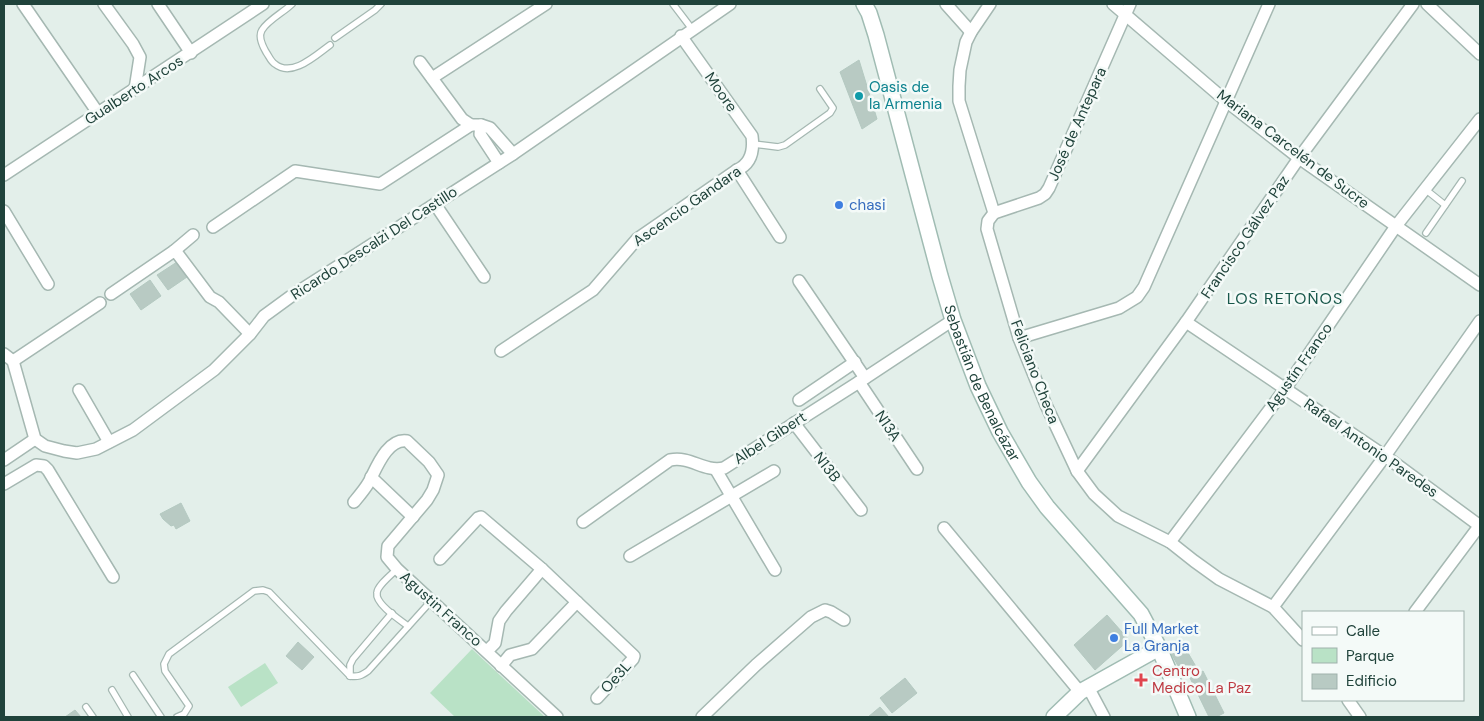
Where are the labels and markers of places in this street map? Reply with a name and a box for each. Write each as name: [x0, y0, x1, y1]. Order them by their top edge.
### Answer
place label: Oasis de la Armenia: [869, 77, 942, 114]
marker: Oasis de la Armenia: [853, 90, 865, 102]
place label: chasi: [849, 195, 886, 215]
marker: chasi: [833, 199, 845, 211]
place label: Full Market La Granja: [1124, 619, 1199, 656]
marker: Full Market La Granja: [1108, 632, 1120, 644]
place label: Centro Medico La Paz: [1152, 661, 1251, 698]
marker: Centro Medico La Paz: [1134, 673, 1148, 687]

